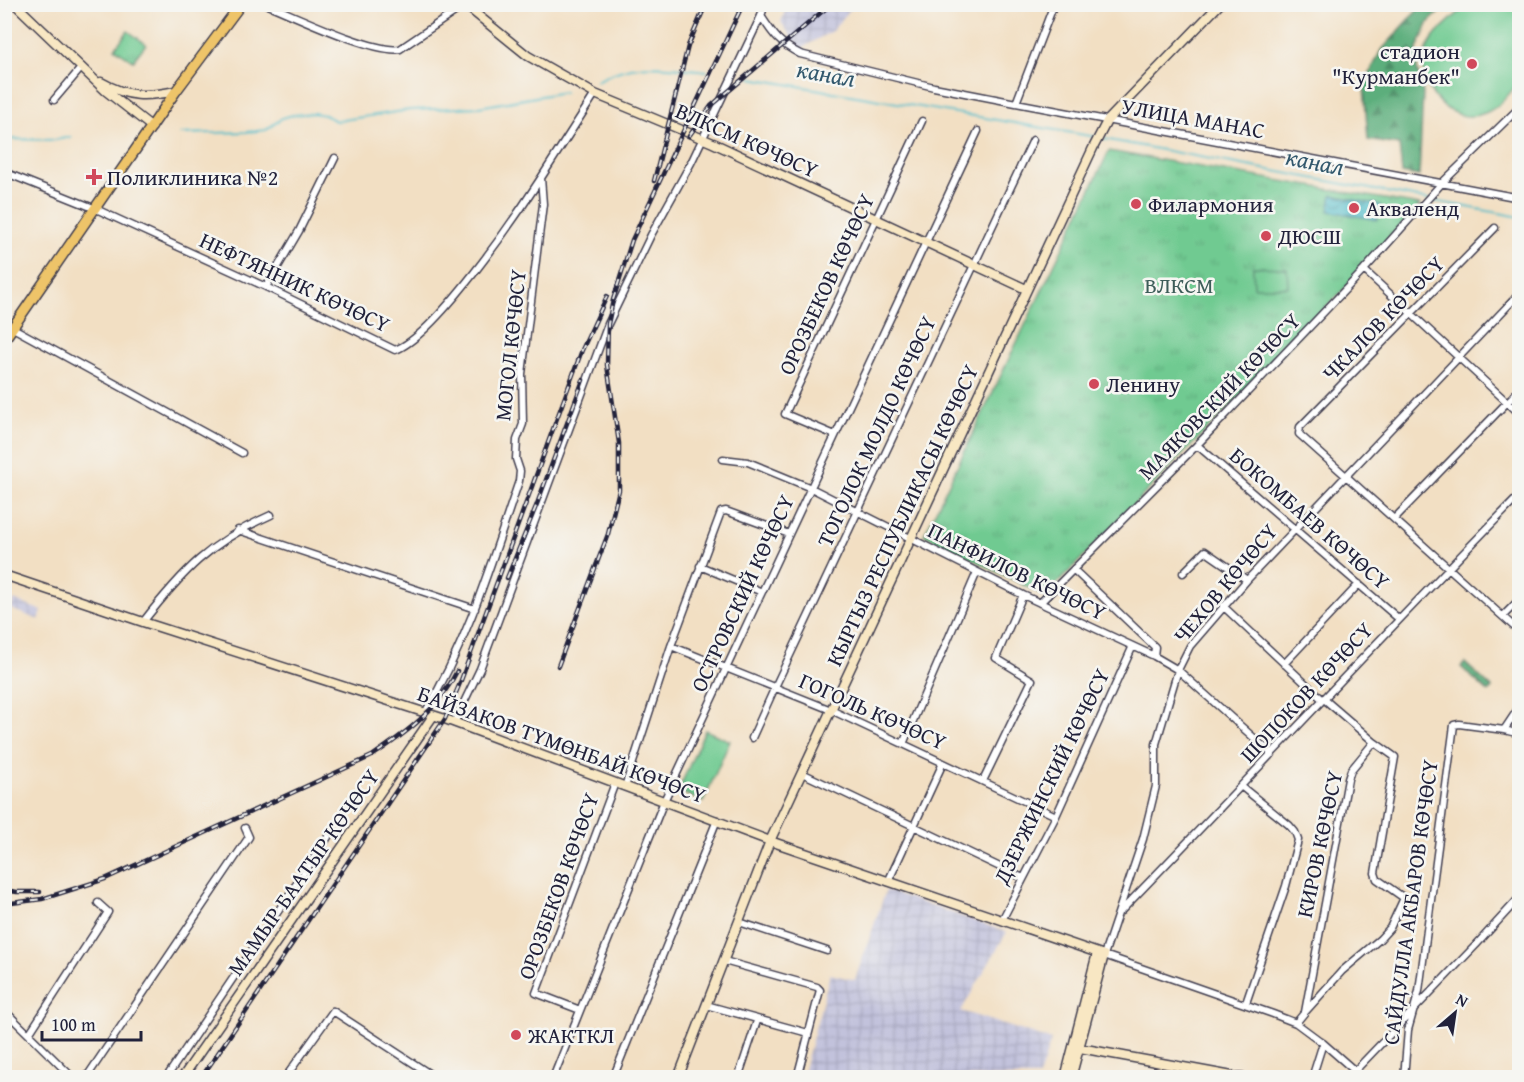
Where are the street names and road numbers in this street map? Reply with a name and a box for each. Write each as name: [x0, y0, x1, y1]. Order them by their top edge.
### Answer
street label: УЛИЦА МАНАС: [1119, 90, 1267, 146]
street label: ВЛКСМ КӨЧӨСҮ: [671, 94, 823, 186]
street label: ОРОЗБЕКОВ КӨЧӨСҮ: [770, 188, 882, 380]
street label: НЕФТЯННИК КӨЧӨСҮ: [195, 224, 395, 340]
street label: ЧКАЛОВ КӨЧӨСҮ: [1315, 248, 1451, 388]
street label: МОГОЛ КӨЧӨСҮ: [486, 268, 534, 422]
street label: МАЯКОВСКИЙ КӨЧӨСҮ: [1130, 305, 1308, 487]
street label: ТОГОЛОК МОЛДО КӨЧӨСҮ: [808, 310, 944, 552]
street label: КЫРГЫЗ РЕСПУБЛИКАСЫ КӨЧӨСҮ: [818, 359, 986, 671]
street label: БОКОМБАЕВ КӨЧӨСҮ: [1223, 439, 1397, 597]
street label: ОСТРОВСКИЙ КӨЧӨСҮ: [682, 489, 802, 697]
street label: ПАНФИЛОВ КӨЧӨСҮ: [922, 514, 1112, 628]
street label: ЧЕХОВ КӨЧӨСҮ: [1165, 516, 1285, 650]
street label: ШОПОКОВ КӨЧӨСҮ: [1232, 614, 1380, 770]
street label: ДЗЕРЖИНСКИЙ КӨЧӨСҮ: [984, 663, 1117, 890]
street label: ГОГОЛЬ КӨЧӨСҮ: [794, 664, 952, 758]
street label: БАЙЗАКОВ ТҮМӨНБАЙ КӨЧӨСҮ: [413, 677, 711, 811]
street label: САЙДУЛЛА АКБАРОВ КӨЧӨСҮ: [1374, 757, 1446, 1047]
street label: МАМЫР БААТЫР КӨЧӨСҮ: [219, 762, 387, 982]
street label: КИРОВ КӨЧӨСҮ: [1288, 767, 1350, 921]
street label: ОРОЗБЕКОВ КӨЧӨСҮ: [509, 788, 607, 984]

